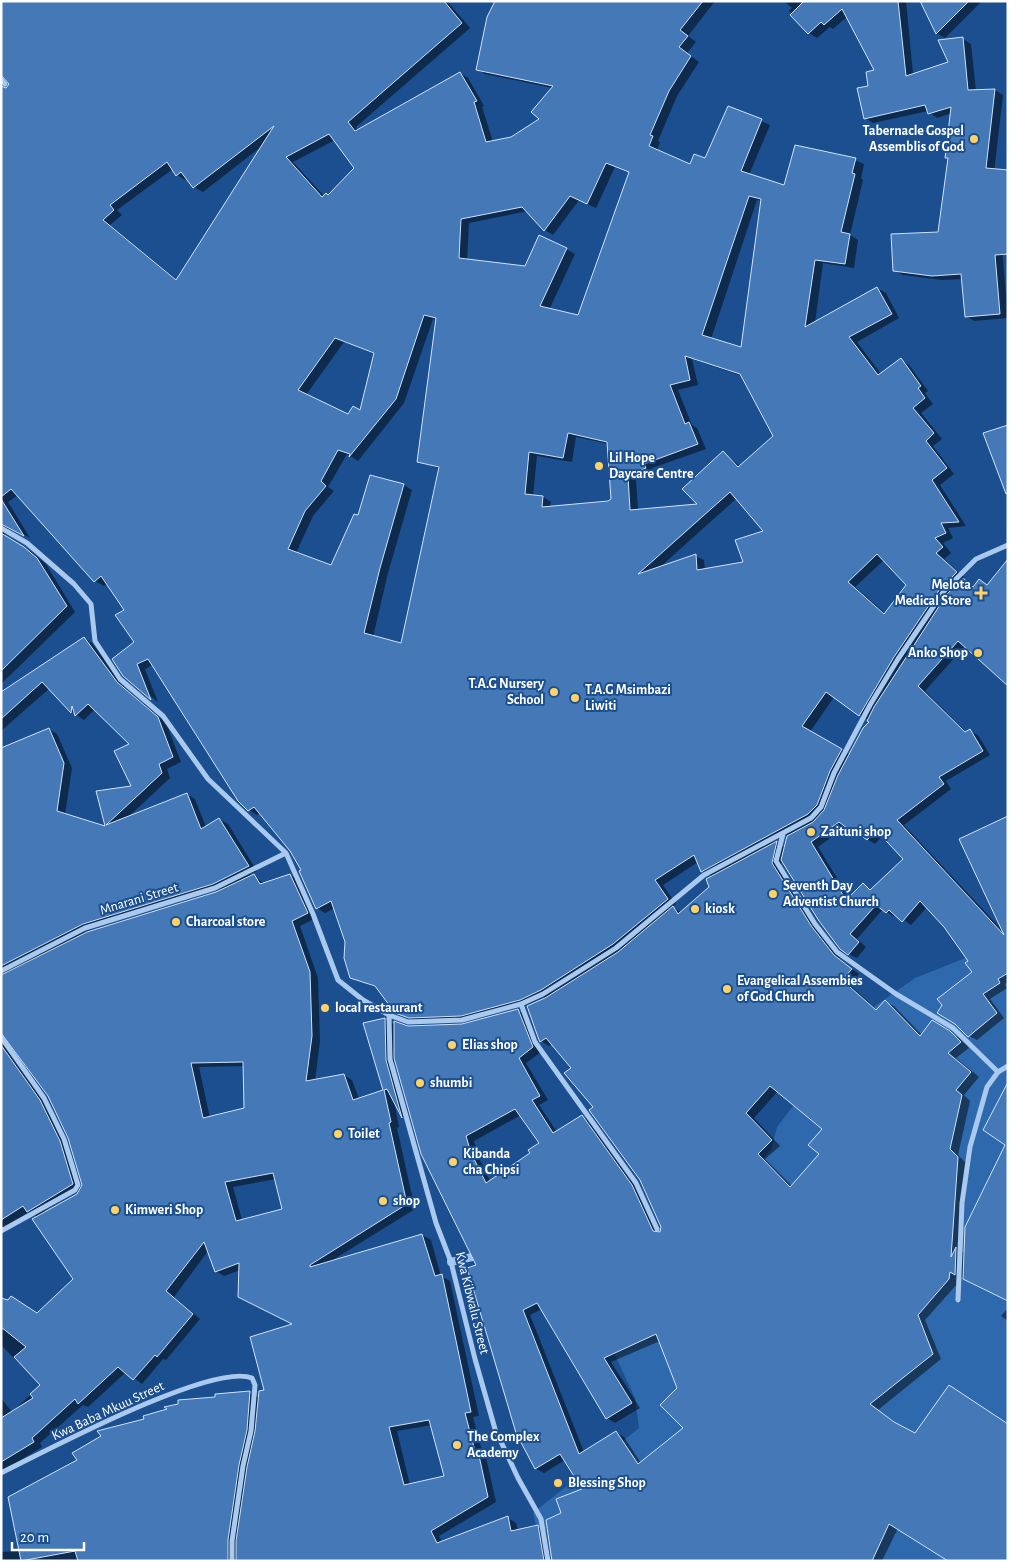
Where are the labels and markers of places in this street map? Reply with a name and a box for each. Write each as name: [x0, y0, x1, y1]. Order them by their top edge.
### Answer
place label: Tabernacle Gospel Assemblis of God: [863, 124, 965, 154]
marker: Tabernacle Gospel Assemblis of God: [968, 133, 980, 145]
place label: Lil Hope Daycare Centre: [609, 451, 694, 481]
marker: Lil Hope Daycare Centre: [593, 460, 605, 472]
place label: Melota Medical Store: [895, 578, 971, 608]
marker: Melota Medical Store: [975, 587, 987, 599]
place label: Anko Shop: [908, 646, 968, 660]
marker: Anko Shop: [972, 647, 984, 659]
place label: T.A.G Nursery School: [468, 677, 545, 707]
place label: T.A.G Msimbazi Liwiti: [585, 683, 671, 713]
marker: T.A.G Nursery School: [548, 686, 560, 698]
marker: T.A.G Msimbazi Liwiti: [569, 692, 581, 704]
place label: Zaituni shop: [821, 825, 891, 839]
marker: Zaituni shop: [805, 826, 817, 838]
place label: Seventh Day Adventist Church: [783, 879, 879, 909]
marker: Seventh Day Adventist Church: [767, 888, 779, 900]
place label: kiosk: [705, 902, 735, 916]
marker: kiosk: [689, 903, 701, 915]
place label: Charcoal store: [186, 915, 266, 929]
marker: Charcoal store: [170, 916, 182, 928]
place label: Evangelical Assembies of God Church: [737, 974, 863, 1004]
marker: Evangelical Assembies of God Church: [721, 983, 733, 995]
place label: local restaurant: [335, 1001, 423, 1015]
marker: local restaurant: [319, 1002, 331, 1014]
place label: Elias shop: [462, 1038, 518, 1052]
marker: Elias shop: [446, 1039, 458, 1051]
place label: shumbi: [430, 1076, 472, 1090]
marker: shumbi: [414, 1077, 426, 1089]
place label: Toilet: [348, 1127, 380, 1141]
marker: Toilet: [332, 1128, 344, 1140]
place label: Kibanda cha Chipsi: [463, 1147, 519, 1177]
marker: Kibanda cha Chipsi: [447, 1156, 459, 1168]
place label: shop: [393, 1194, 420, 1208]
marker: shop: [377, 1195, 389, 1207]
place label: Kimweri Shop: [125, 1203, 203, 1217]
marker: Kimweri Shop: [109, 1204, 121, 1216]
place label: The Complex Academy: [467, 1430, 540, 1460]
marker: The Complex Academy: [451, 1439, 463, 1451]
place label: Blessing Shop: [568, 1476, 646, 1490]
marker: Blessing Shop: [552, 1477, 564, 1489]

